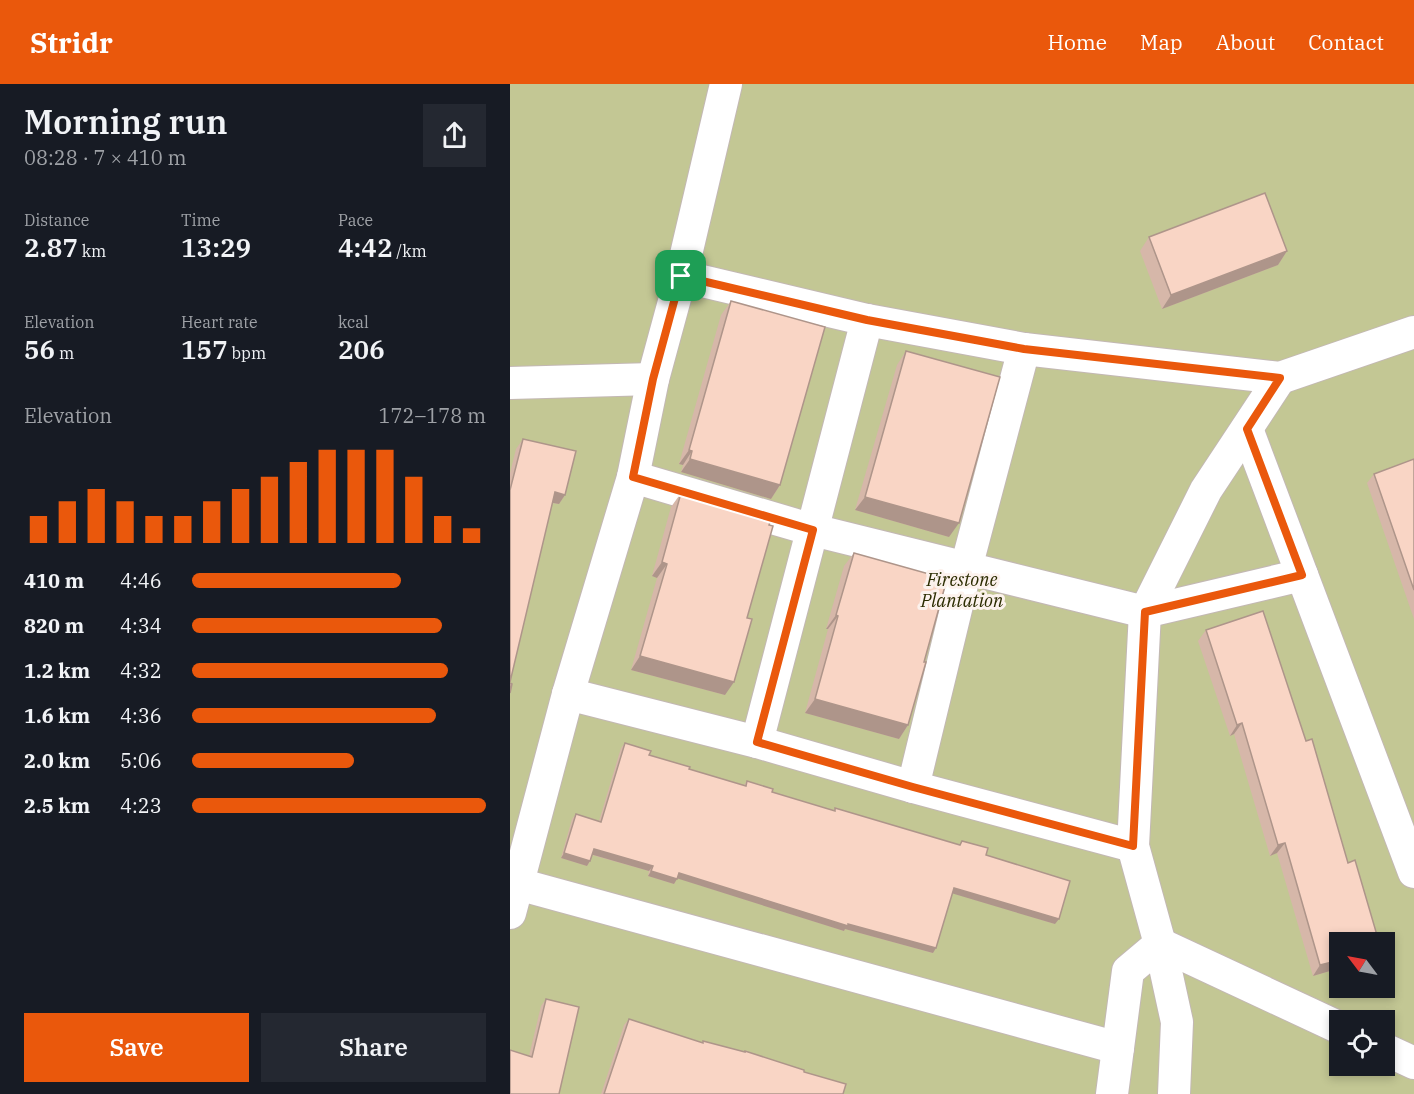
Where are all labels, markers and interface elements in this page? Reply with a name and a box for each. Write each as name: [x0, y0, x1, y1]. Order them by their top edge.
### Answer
text: Stridr: [30, 24, 113, 61]
text: Home: [1047, 28, 1107, 56]
text: Map: [1140, 28, 1183, 56]
text: About: [1216, 28, 1275, 56]
text: Contact: [1308, 28, 1384, 56]
text: Morning run: [24, 100, 227, 143]
button: share: [423, 104, 486, 167]
text: 08:28 · 7 × 410 m: [24, 144, 187, 171]
text: Distance: [24, 210, 89, 230]
text: Time: [181, 210, 220, 230]
text: Pace: [338, 210, 373, 230]
text: 2.87: [24, 230, 78, 264]
text: 13:29: [181, 230, 251, 264]
text: 4:42: [338, 230, 393, 264]
text: km: [78, 241, 106, 261]
text: /km: [393, 241, 427, 261]
pin: [655, 250, 706, 301]
icon: arrive: [664, 259, 697, 292]
text: Elevation: [24, 312, 94, 332]
text: Heart rate: [181, 312, 258, 332]
text: kcal: [338, 312, 369, 332]
text: 56: [24, 332, 55, 366]
text: 157: [181, 332, 228, 366]
text: 206: [338, 332, 385, 366]
text: m: [55, 343, 74, 363]
text: bpm: [228, 343, 266, 363]
text: Elevation: [24, 402, 112, 429]
text: 172–178 m: [379, 402, 486, 429]
text: 410 m: [24, 567, 84, 594]
text: 4:46: [120, 567, 162, 594]
park label: Firestone Plantation: [920, 568, 1004, 612]
text: 820 m: [24, 612, 84, 639]
text: 4:34: [120, 612, 162, 639]
text: 1.2 km: [24, 657, 90, 684]
text: 4:32: [120, 657, 162, 684]
text: 1.6 km: [24, 702, 90, 729]
text: 4:36: [120, 702, 162, 729]
text: 2.0 km: [24, 747, 90, 774]
text: 5:06: [120, 747, 162, 774]
text: 2.5 km: [24, 792, 90, 819]
text: 4:23: [120, 792, 162, 819]
north arrow: [1329, 932, 1395, 998]
map controls: [1329, 932, 1395, 1076]
button: locate: [1329, 1010, 1395, 1076]
button: Save: [24, 1013, 249, 1082]
button: Share: [261, 1013, 486, 1082]

